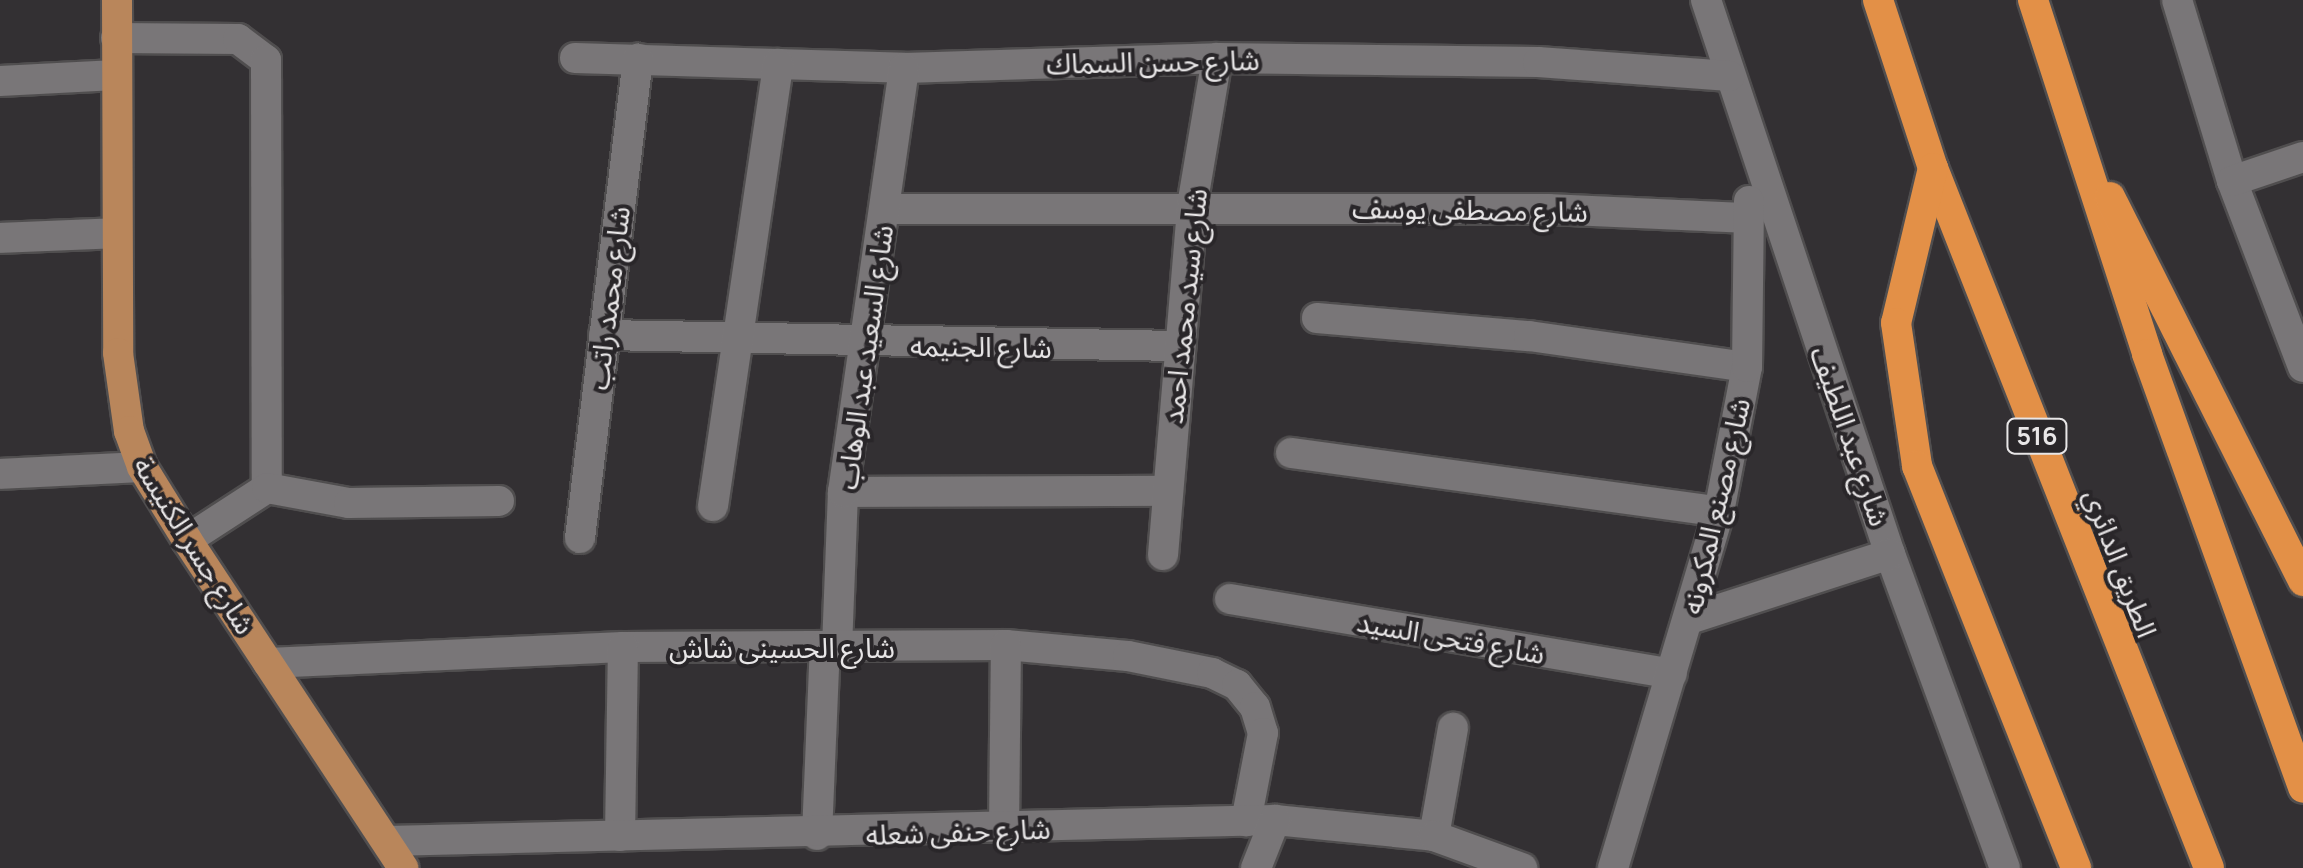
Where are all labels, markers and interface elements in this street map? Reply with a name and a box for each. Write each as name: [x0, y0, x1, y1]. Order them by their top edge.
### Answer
street label: شارع حسن السماك: [1046, 42, 1260, 80]
street label: شارع سيد محمد احمد: [1155, 187, 1213, 425]
street label: شارع مصطفى يوسف: [1352, 190, 1588, 228]
street label: شارع محمد راتب: [580, 204, 636, 392]
street label: شارع السعيد عبد الوهاب: [829, 223, 899, 491]
street label: شارع الجنيمه: [910, 328, 1052, 364]
street label: شارع عبد اللطيف: [1805, 342, 1897, 530]
street label: شارع مصنع المكرونه: [1674, 395, 1756, 617]
road number: 516: [2004, 416, 2070, 456]
street label: شارع جسر الكنيسة: [127, 450, 263, 640]
street label: الطريق الدائري: [2077, 484, 2165, 642]
street label: شارع فتحى السيد: [1354, 604, 1548, 670]
street label: شارع الحسينى شاش: [669, 630, 895, 664]
street label: شارع حنفى شعله: [865, 811, 1051, 851]

